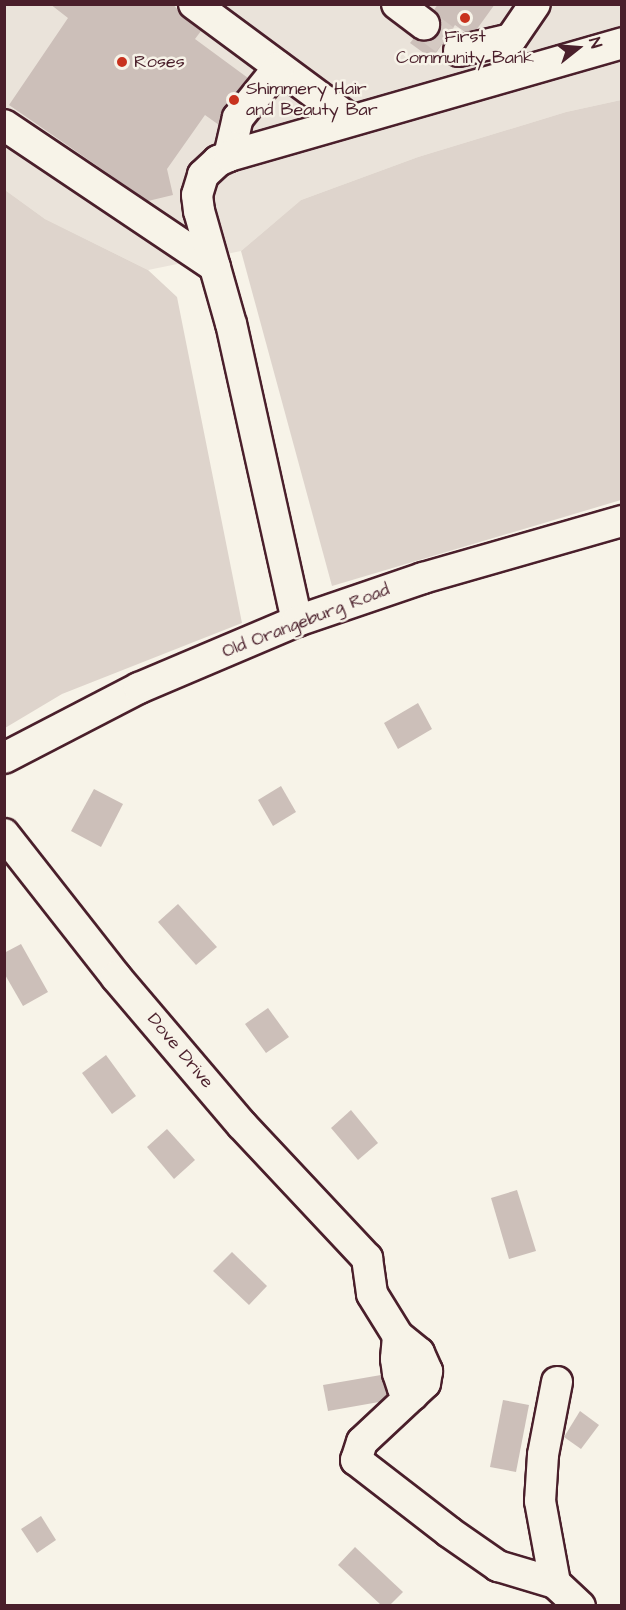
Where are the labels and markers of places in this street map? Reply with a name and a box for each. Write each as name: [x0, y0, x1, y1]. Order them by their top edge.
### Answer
marker: First Community Bank: [458, 11, 472, 25]
place label: First Community Bank: [396, 27, 534, 70]
place label: Roses: [134, 51, 185, 73]
marker: Roses: [115, 55, 129, 69]
place label: Shimmery Hair and Beauty Bar: [246, 79, 378, 122]
marker: Shimmery Hair and Beauty Bar: [227, 93, 241, 107]

